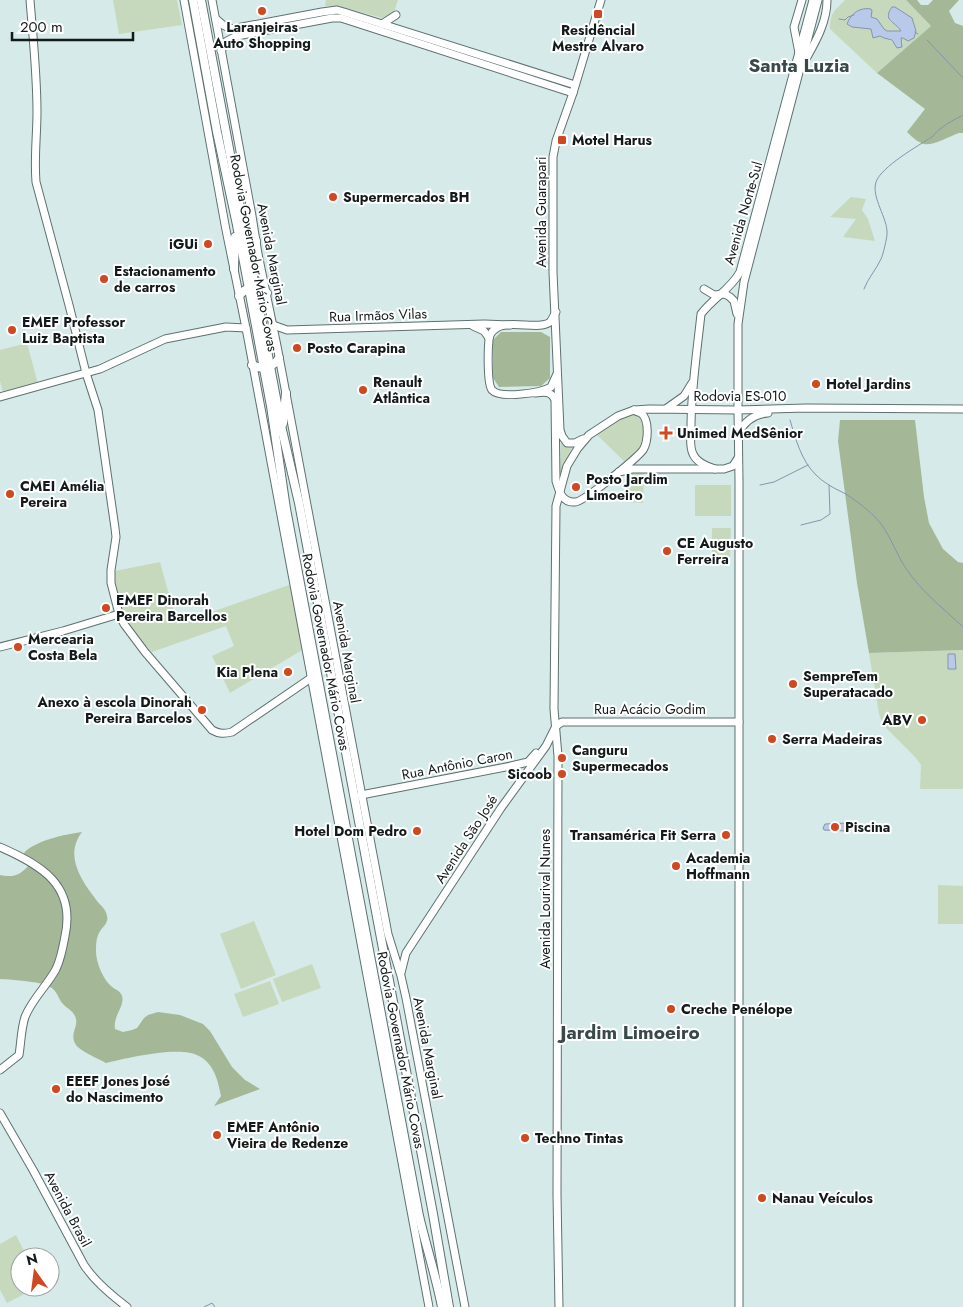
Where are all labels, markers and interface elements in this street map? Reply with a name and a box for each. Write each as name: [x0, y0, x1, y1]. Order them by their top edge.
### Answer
marker: Laranjeiras Auto Shopping: [256, 5, 268, 17]
marker: Residêncial Mestre Alvaro: [592, 8, 604, 20]
scale bar: [12, 10, 134, 42]
text: 200 m: [20, 16, 63, 38]
place label: Laranjeiras Auto Shopping: [212, 17, 311, 53]
place label: Residêncial Mestre Alvaro: [552, 20, 644, 56]
district label: Santa Luzia: [748, 52, 850, 79]
place label: Motel Harus: [572, 130, 653, 150]
marker: Motel Harus: [556, 134, 568, 146]
street label: Rodovia Governador Mário Covas: [225, 153, 283, 354]
street label: Avenida Guarapari: [531, 156, 551, 268]
street label: Avenida Norte-Sul: [719, 159, 767, 267]
place label: Supermercados BH: [343, 187, 470, 207]
marker: Supermercados BH: [327, 191, 339, 203]
street label: Avenida Marginal: [252, 201, 292, 307]
place label: iGUi: [169, 234, 198, 254]
marker: iGUi: [202, 238, 214, 250]
place label: Estacionamento de carros: [114, 261, 216, 297]
marker: Estacionamento de carros: [98, 273, 110, 285]
street label: Rua Irmãos Vilas: [329, 303, 428, 327]
place label: EMEF Professor Luiz Baptista: [22, 312, 125, 348]
marker: EMEF Professor Luiz Baptista: [6, 324, 18, 336]
place label: Posto Carapina: [307, 338, 406, 358]
marker: Posto Carapina: [291, 342, 303, 354]
place label: Renault Atlântica: [372, 372, 430, 408]
place label: Hotel Jardins: [826, 374, 911, 394]
marker: Hotel Jardins: [810, 378, 822, 390]
marker: Renault Atlântica: [357, 384, 369, 396]
street label: Rodovia ES-010: [693, 386, 787, 406]
place label: Unimed MedSênior: [677, 423, 803, 443]
marker: Unimed MedSênior: [659, 426, 673, 440]
place label: Posto Jardim Limoeiro: [586, 469, 668, 505]
place label: CMEI Amélia Pereira: [20, 476, 104, 512]
marker: Posto Jardim Limoeiro: [570, 481, 582, 493]
marker: CMEI Amélia Pereira: [4, 488, 16, 500]
place label: CE Augusto Ferreira: [677, 533, 753, 569]
marker: CE Augusto Ferreira: [661, 545, 673, 557]
street label: Rodovia Governador Mário Covas: [297, 552, 355, 753]
place label: EMEF Dinorah Pereira Barcellos: [116, 590, 227, 626]
street label: Avenida Marginal: [328, 599, 366, 705]
marker: EMEF Dinorah Pereira Barcellos: [100, 602, 112, 614]
place label: Mercearia Costa Bela: [28, 629, 97, 665]
marker: Mercearia Costa Bela: [12, 641, 24, 653]
place label: Kia Plena: [216, 662, 278, 682]
marker: Kia Plena: [282, 666, 294, 678]
place label: SempreTem Superatacado: [803, 666, 893, 702]
marker: SempreTem Superatacado: [787, 678, 799, 690]
place label: Anexo à escola Dinorah Pereira Barcelos: [37, 692, 193, 728]
street label: Rua Acácio Godim: [594, 699, 706, 719]
marker: Anexo à escola Dinorah Pereira Barcelos: [196, 704, 208, 716]
place label: ABV: [881, 710, 913, 730]
marker: ABV: [916, 714, 928, 726]
place label: Serra Madeiras: [782, 729, 883, 749]
marker: Serra Madeiras: [766, 733, 778, 745]
place label: Canguru Supermecados: [572, 740, 669, 776]
street label: Rua Antônio Caron: [400, 743, 514, 785]
marker: Canguru Supermecados: [556, 752, 568, 764]
place label: Sicoob: [507, 764, 552, 784]
marker: Sicoob: [556, 768, 568, 780]
street label: Avenida São José: [430, 791, 502, 887]
place label: Piscina: [845, 817, 890, 837]
place label: Hotel Dom Pedro: [294, 821, 407, 841]
marker: Piscina: [829, 821, 841, 833]
marker: Hotel Dom Pedro: [411, 825, 423, 837]
place label: Transamérica Fit Serra: [570, 825, 716, 845]
street label: Avenida Lourival Nunes: [535, 829, 555, 969]
marker: Transamérica Fit Serra: [720, 829, 732, 841]
place label: Academia Hoffmann: [685, 848, 750, 884]
marker: Academia Hoffmann: [670, 860, 682, 872]
street label: Rodovia Governador Mário Covas: [372, 950, 430, 1151]
street label: Avenida Marginal: [408, 995, 448, 1101]
place label: Creche Penélope: [681, 999, 793, 1019]
marker: Creche Penélope: [665, 1003, 677, 1015]
district label: Jardim Limoeiro: [556, 1019, 700, 1046]
place label: EEEF Jones José do Nascimento: [66, 1071, 170, 1107]
marker: EEEF Jones José do Nascimento: [50, 1083, 62, 1095]
place label: EMEF Antônio Vieira de Redenze: [226, 1117, 348, 1153]
place label: Techno Tintas: [535, 1128, 624, 1148]
marker: EMEF Antônio Vieira de Redenze: [211, 1129, 223, 1141]
marker: Techno Tintas: [519, 1132, 531, 1144]
street label: Avenida Brasil: [40, 1167, 96, 1251]
place label: Nanau Veículos: [772, 1188, 874, 1208]
marker: Nanau Veículos: [756, 1192, 768, 1204]
north arrow: [10, 1247, 60, 1297]
text: N: [24, 1248, 40, 1270]

